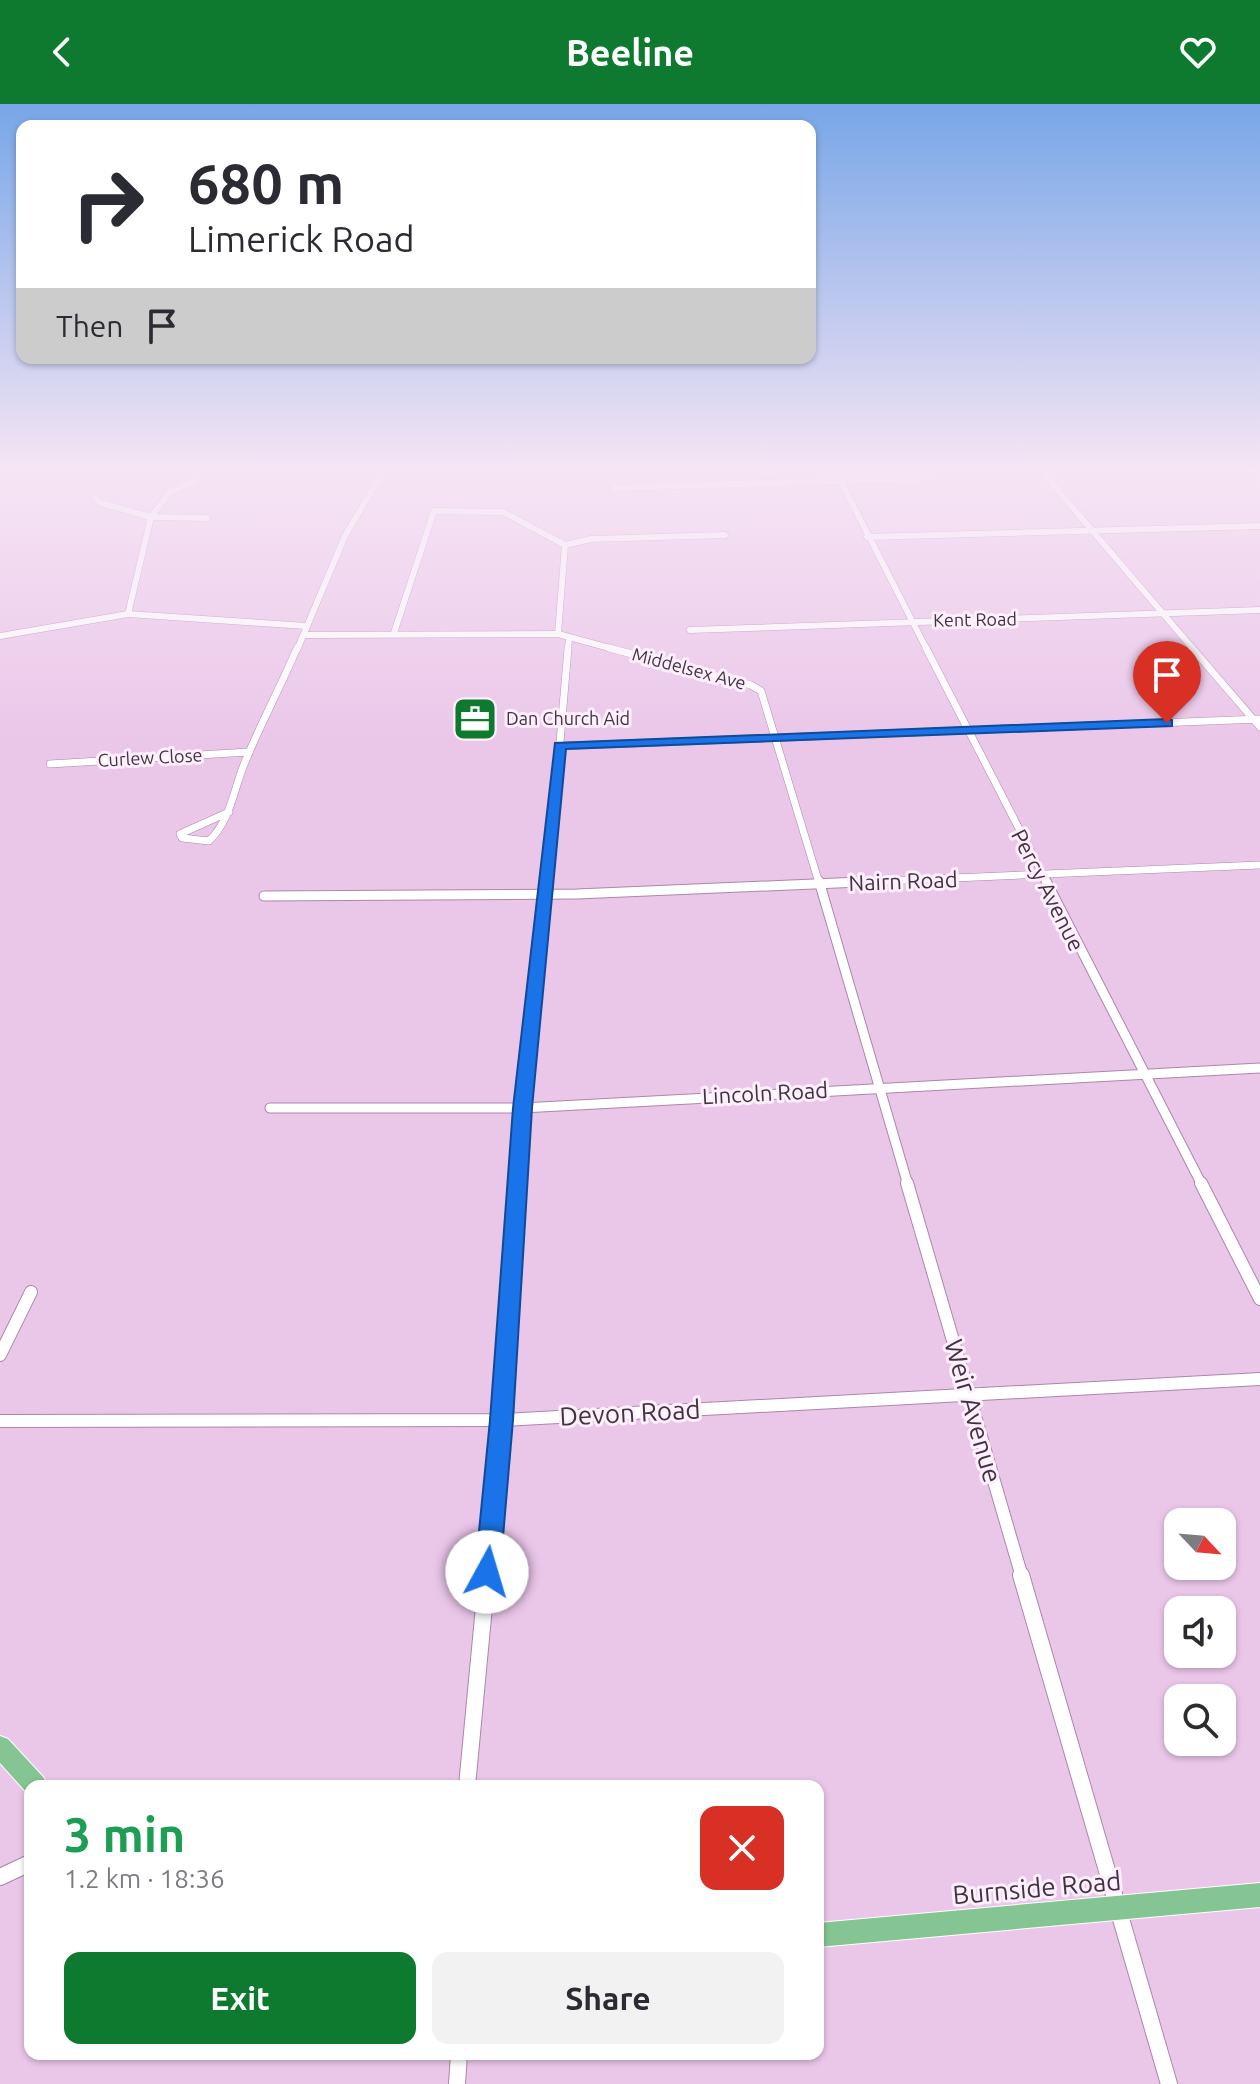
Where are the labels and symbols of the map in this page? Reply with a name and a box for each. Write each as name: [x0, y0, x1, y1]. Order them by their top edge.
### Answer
street label: Kent Road: [933, 608, 1017, 630]
pin: [1133, 641, 1201, 723]
street label: Middelsex Ave: [630, 643, 748, 693]
office icon: Dan Church Aid: [451, 695, 499, 743]
place label: Dan Church Aid: [506, 708, 630, 728]
street label: Curlew Close: [97, 744, 203, 770]
street label: Percy Avenue: [1007, 825, 1090, 955]
street label: Nairn Road: [848, 866, 958, 895]
street label: Lincoln Road: [701, 1077, 829, 1108]
street label: Weir Avenue: [939, 1336, 1008, 1486]
street label: Devon Road: [559, 1394, 701, 1431]
north arrow: [1164, 1508, 1236, 1580]
position arrow: [445, 1530, 529, 1614]
street label: Burnside Road: [951, 1866, 1122, 1909]

